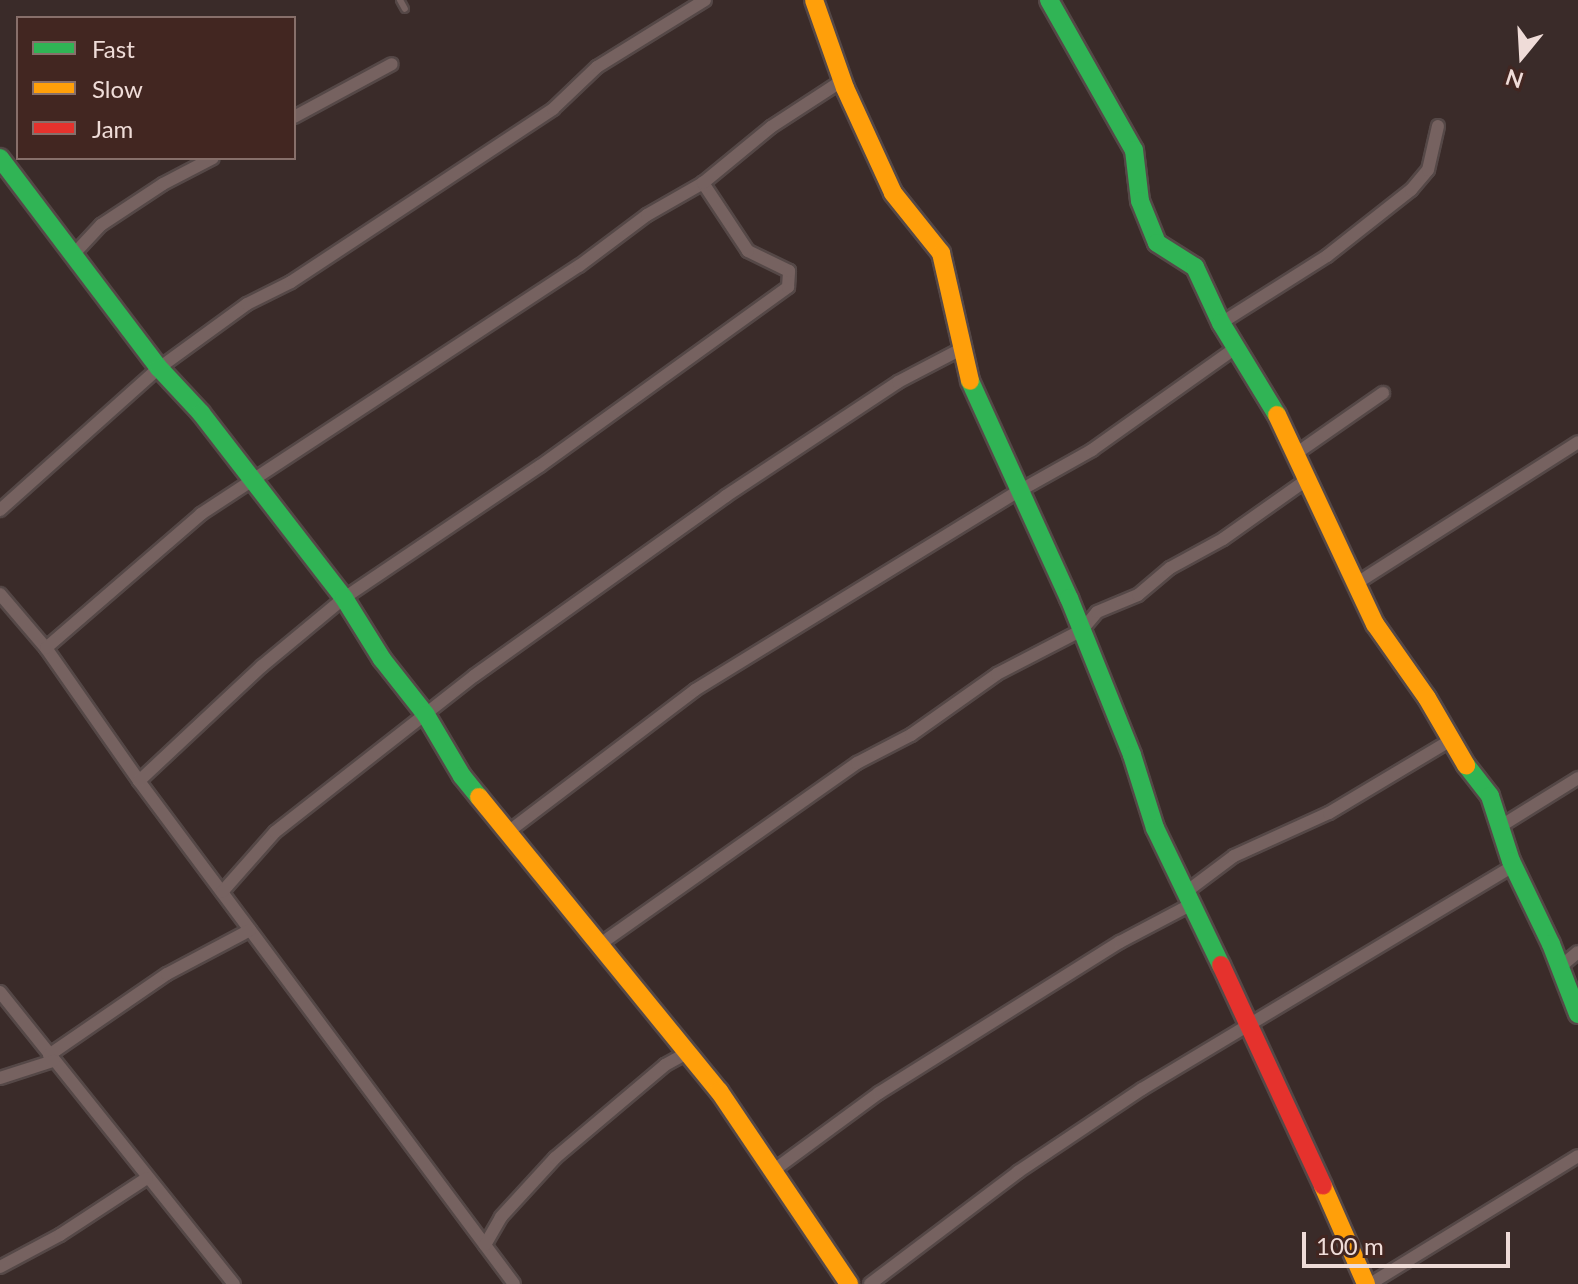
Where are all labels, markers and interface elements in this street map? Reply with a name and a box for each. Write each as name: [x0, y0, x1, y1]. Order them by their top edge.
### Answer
legend: [16, 16, 296, 160]
north arrow: [1482, 16, 1562, 96]
text: Fast: [92, 34, 135, 63]
text: N: [1502, 64, 1527, 95]
text: Slow: [92, 74, 143, 103]
text: Jam: [92, 114, 133, 143]
scale bar: [1306, 1216, 1514, 1266]
text: 100 m: [1316, 1231, 1384, 1260]

